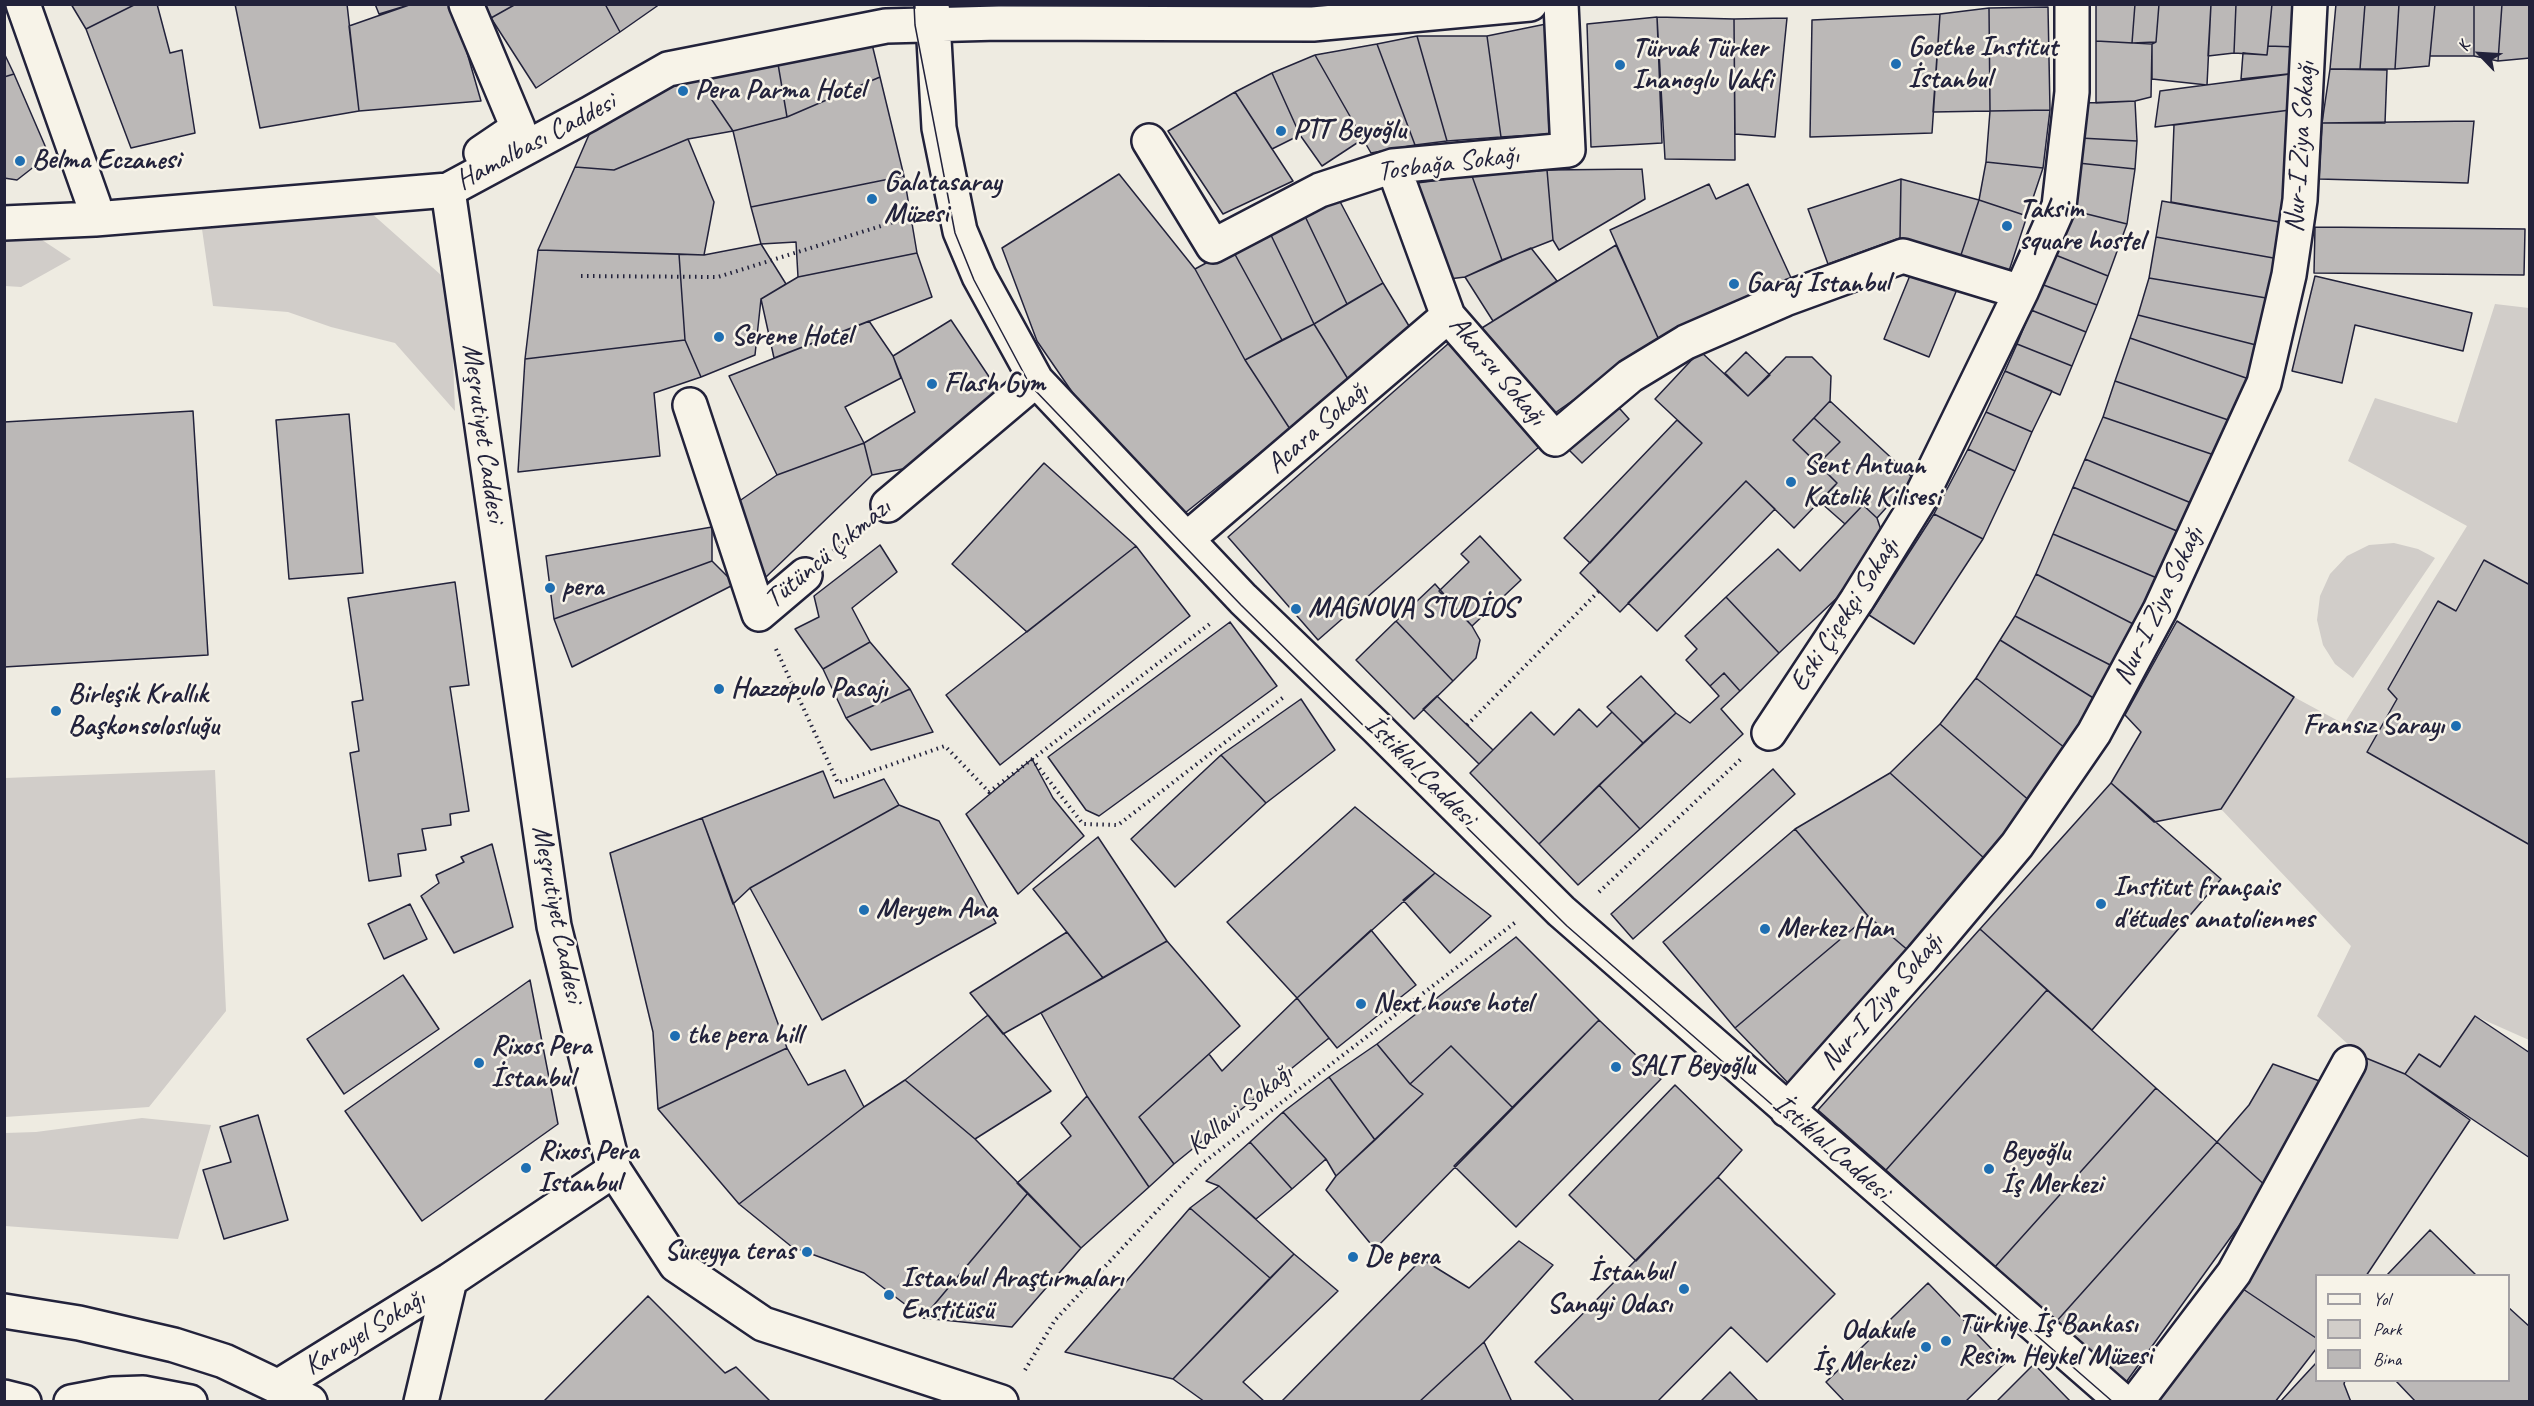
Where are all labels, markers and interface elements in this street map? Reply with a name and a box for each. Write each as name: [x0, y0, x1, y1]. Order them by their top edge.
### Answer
north arrow: [2450, 24, 2510, 84]
place label: Goethe Institut İstanbul: [1908, 31, 2057, 97]
place label: Türvak Türker Inanoglu Vakfi: [1632, 32, 1772, 98]
text: K: [2453, 38, 2474, 54]
marker: Goethe Institut İstanbul: [1889, 57, 1903, 71]
marker: Türvak Türker Inanoglu Vakfi: [1613, 58, 1627, 72]
street label: Nur-I Ziya Sokağı: [2278, 60, 2324, 234]
place label: Pera Parma Hotel: [695, 74, 865, 108]
marker: Pera Parma Hotel: [676, 84, 690, 98]
street label: Hamalbası Caddesi: [450, 86, 622, 198]
place label: PTT Beyoğlu: [1293, 114, 1406, 148]
marker: PTT Beyoğlu: [1274, 124, 1288, 138]
street label: Tosbağa Sokağı: [1376, 139, 1520, 189]
place label: Belma Eczanesi: [32, 144, 181, 178]
marker: Belma Eczanesi: [13, 154, 27, 168]
place label: Galatasaray Müzesi: [884, 166, 1001, 232]
marker: Galatasaray Müzesi: [865, 192, 879, 206]
place label: Taksim square hostel: [2019, 193, 2144, 259]
marker: Taksim square hostel: [2000, 219, 2014, 233]
place label: Garaj Istanbul: [1746, 267, 1890, 301]
marker: Garaj Istanbul: [1727, 277, 1741, 291]
street label: Akarsu Sokağı: [1441, 309, 1553, 433]
place label: Serene Hotel: [731, 320, 852, 354]
marker: Serene Hotel: [712, 330, 726, 344]
street label: Meşrutiyet Caddesi: [454, 342, 512, 524]
place label: Flash Gym: [944, 367, 1045, 401]
street label: Acara Sokağı: [1260, 375, 1376, 481]
marker: Flash Gym: [925, 377, 939, 391]
place label: Sent Antuan Katolik Kilisesi: [1803, 449, 1941, 515]
marker: Sent Antuan Katolik Kilisesi: [1784, 475, 1798, 489]
street label: Tütüncü Çıkmazı: [758, 491, 898, 617]
street label: Nur-I Ziya Sokağı: [2106, 522, 2212, 690]
street label: Eski Çiçekçi Sokağı: [1783, 532, 1907, 698]
place label: pera: [562, 571, 603, 605]
marker: pera: [543, 581, 557, 595]
place label: MAGNOVA STUDİOS: [1308, 592, 1516, 626]
marker: MAGNOVA STUDİOS: [1289, 602, 1303, 616]
place label: Hazzopulo Pasajı: [731, 672, 887, 706]
place label: Birleşik Krallık Başkonsolosluğu: [68, 678, 219, 744]
marker: Hazzopulo Pasajı: [712, 682, 726, 696]
marker: Birleşik Krallık Başkonsolosluğu: [49, 704, 63, 718]
street label: İstiklal Caddesi: [1357, 708, 1483, 834]
place label: Fransız Sarayı: [2303, 709, 2444, 743]
marker: Fransız Sarayı: [2449, 719, 2463, 733]
street label: Meşrutiyet Caddesi: [523, 823, 591, 1005]
place label: Institut français d'études anatoliennes: [2113, 871, 2314, 937]
place label: Meryem Ana: [876, 893, 997, 927]
marker: Institut français d'études anatoliennes: [2094, 897, 2108, 911]
marker: Meryem Ana: [857, 903, 871, 917]
place label: Merkez Han: [1777, 912, 1894, 946]
marker: Merkez Han: [1758, 922, 1772, 936]
street label: Nur-I Ziya Sokağı: [1813, 926, 1951, 1078]
place label: Next house hotel: [1373, 987, 1532, 1021]
marker: Next house hotel: [1354, 997, 1368, 1011]
place label: the pera hill: [687, 1019, 802, 1053]
marker: the pera hill: [668, 1029, 682, 1043]
place label: Rixos Pera İstanbul: [491, 1030, 591, 1096]
place label: SALT Beyoğlu: [1628, 1050, 1755, 1084]
marker: Rixos Pera İstanbul: [472, 1056, 486, 1070]
street label: Kallavi Sokağı: [1180, 1057, 1300, 1163]
marker: SALT Beyoğlu: [1609, 1060, 1623, 1074]
street label: İstiklal Caddesi: [1766, 1088, 1896, 1208]
place label: Rixos Pera Istanbul: [538, 1135, 638, 1201]
place label: Beyoğlu İş Merkezi: [2001, 1136, 2102, 1202]
marker: Rixos Pera Istanbul: [519, 1161, 533, 1175]
marker: Beyoğlu İş Merkezi: [1982, 1162, 1996, 1176]
place label: Sureyya teras: [664, 1235, 795, 1269]
place label: De pera: [1365, 1240, 1439, 1274]
marker: Sureyya teras: [800, 1245, 814, 1259]
marker: De pera: [1346, 1250, 1360, 1264]
place label: İstanbul Sanayi Odası: [1547, 1256, 1672, 1322]
place label: Istanbul Araştırmaları Enstitüsü: [901, 1262, 1123, 1328]
legend: [2315, 1274, 2510, 1382]
marker: İstanbul Sanayi Odası: [1677, 1282, 1691, 1296]
street label: Karayel Sokağı: [298, 1283, 432, 1383]
marker: Istanbul Araştırmaları Enstitüsü: [882, 1288, 896, 1302]
text: Yol: [2373, 1288, 2390, 1310]
place label: Türkiye İş Bankası Resim Heykel Müzesi: [1958, 1308, 2152, 1374]
place label: Odakule İş Merkezi: [1813, 1314, 1914, 1380]
text: Park: [2373, 1318, 2402, 1340]
marker: Türkiye İş Bankası Resim Heykel Müzesi: [1939, 1334, 1953, 1348]
marker: Odakule İş Merkezi: [1919, 1340, 1933, 1354]
text: Bina: [2373, 1348, 2401, 1370]

